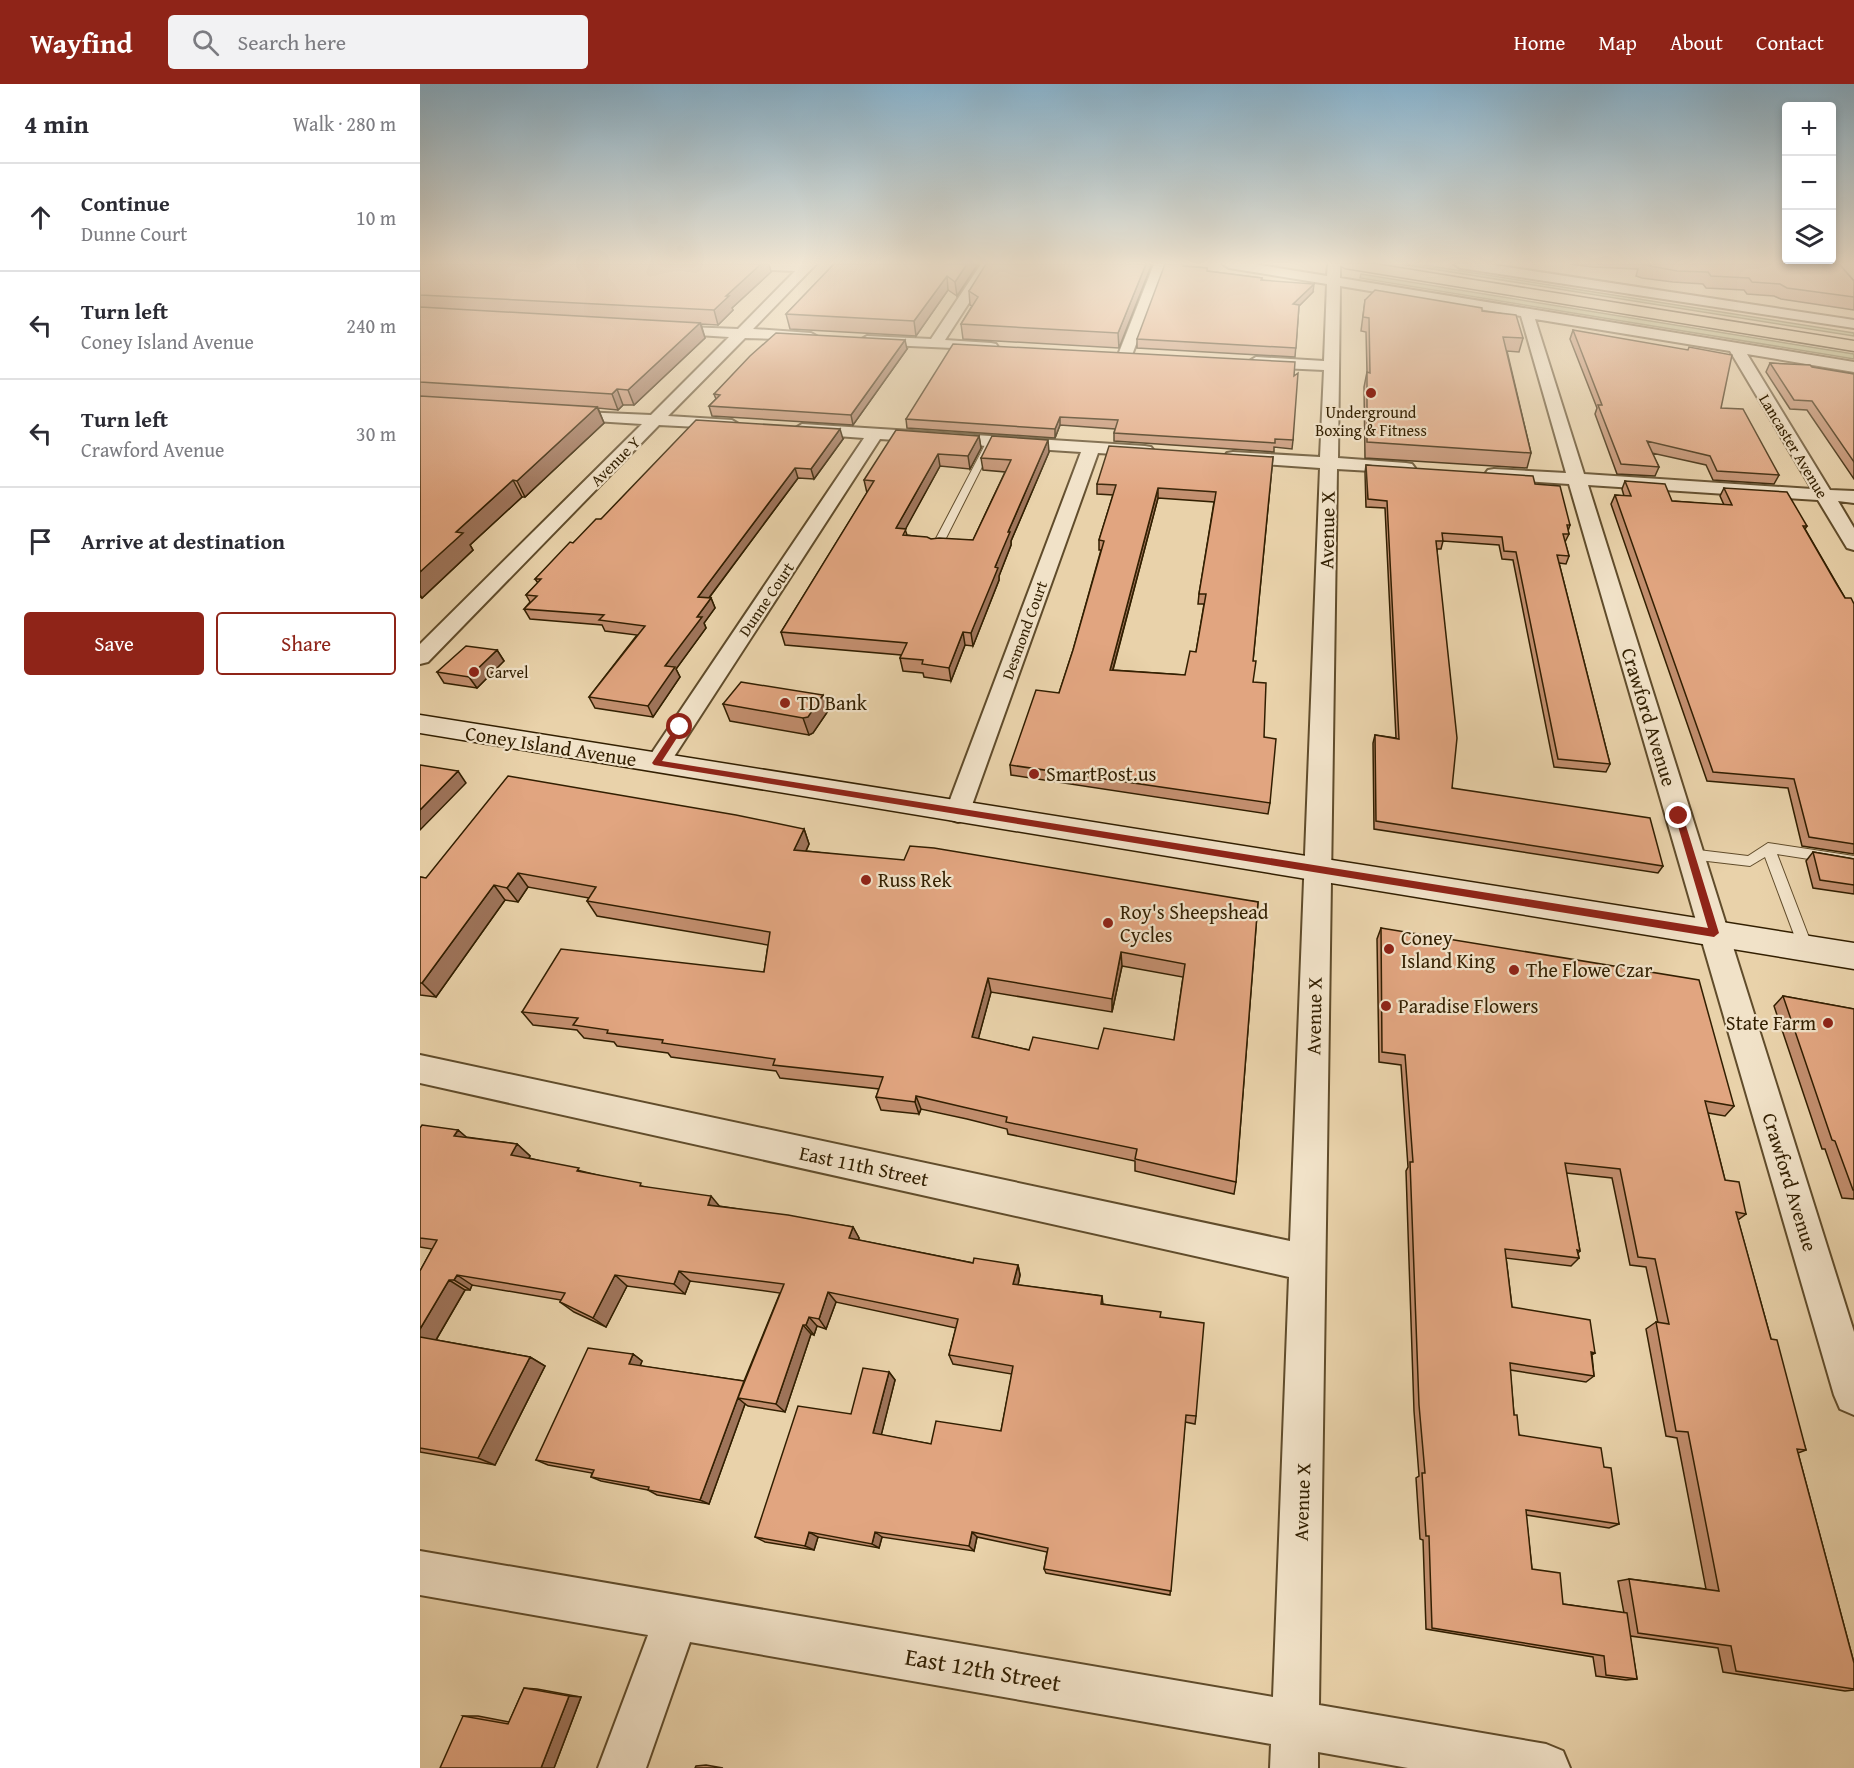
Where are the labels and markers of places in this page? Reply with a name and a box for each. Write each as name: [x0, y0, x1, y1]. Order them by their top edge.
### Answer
marker: Underground Boxing & Fitness: [1364, 386, 1378, 400]
place label: Underground Boxing & Fitness: [1315, 400, 1427, 442]
place label: Carvel: [486, 660, 529, 684]
marker: Carvel: [467, 665, 481, 679]
place label: TD Bank: [797, 688, 868, 717]
marker: TD Bank: [778, 696, 792, 710]
place label: SmartPost.us: [1046, 759, 1156, 788]
marker: SmartPost.us: [1027, 767, 1041, 781]
place label: Russ Rek: [878, 865, 953, 894]
marker: Russ Rek: [859, 873, 873, 887]
place label: Roy's Sheepshead Cycles: [1120, 897, 1269, 949]
marker: Roy's Sheepshead Cycles: [1101, 916, 1115, 930]
place label: Coney Island King: [1401, 923, 1495, 975]
marker: Coney Island King: [1382, 942, 1396, 956]
place label: The Flowe Czar: [1526, 955, 1652, 984]
marker: The Flowe Czar: [1507, 963, 1521, 977]
place label: Paradise Flowers: [1398, 991, 1538, 1020]
marker: Paradise Flowers: [1379, 999, 1393, 1013]
place label: State Farm: [1726, 1008, 1817, 1037]
marker: State Farm: [1821, 1016, 1835, 1030]

